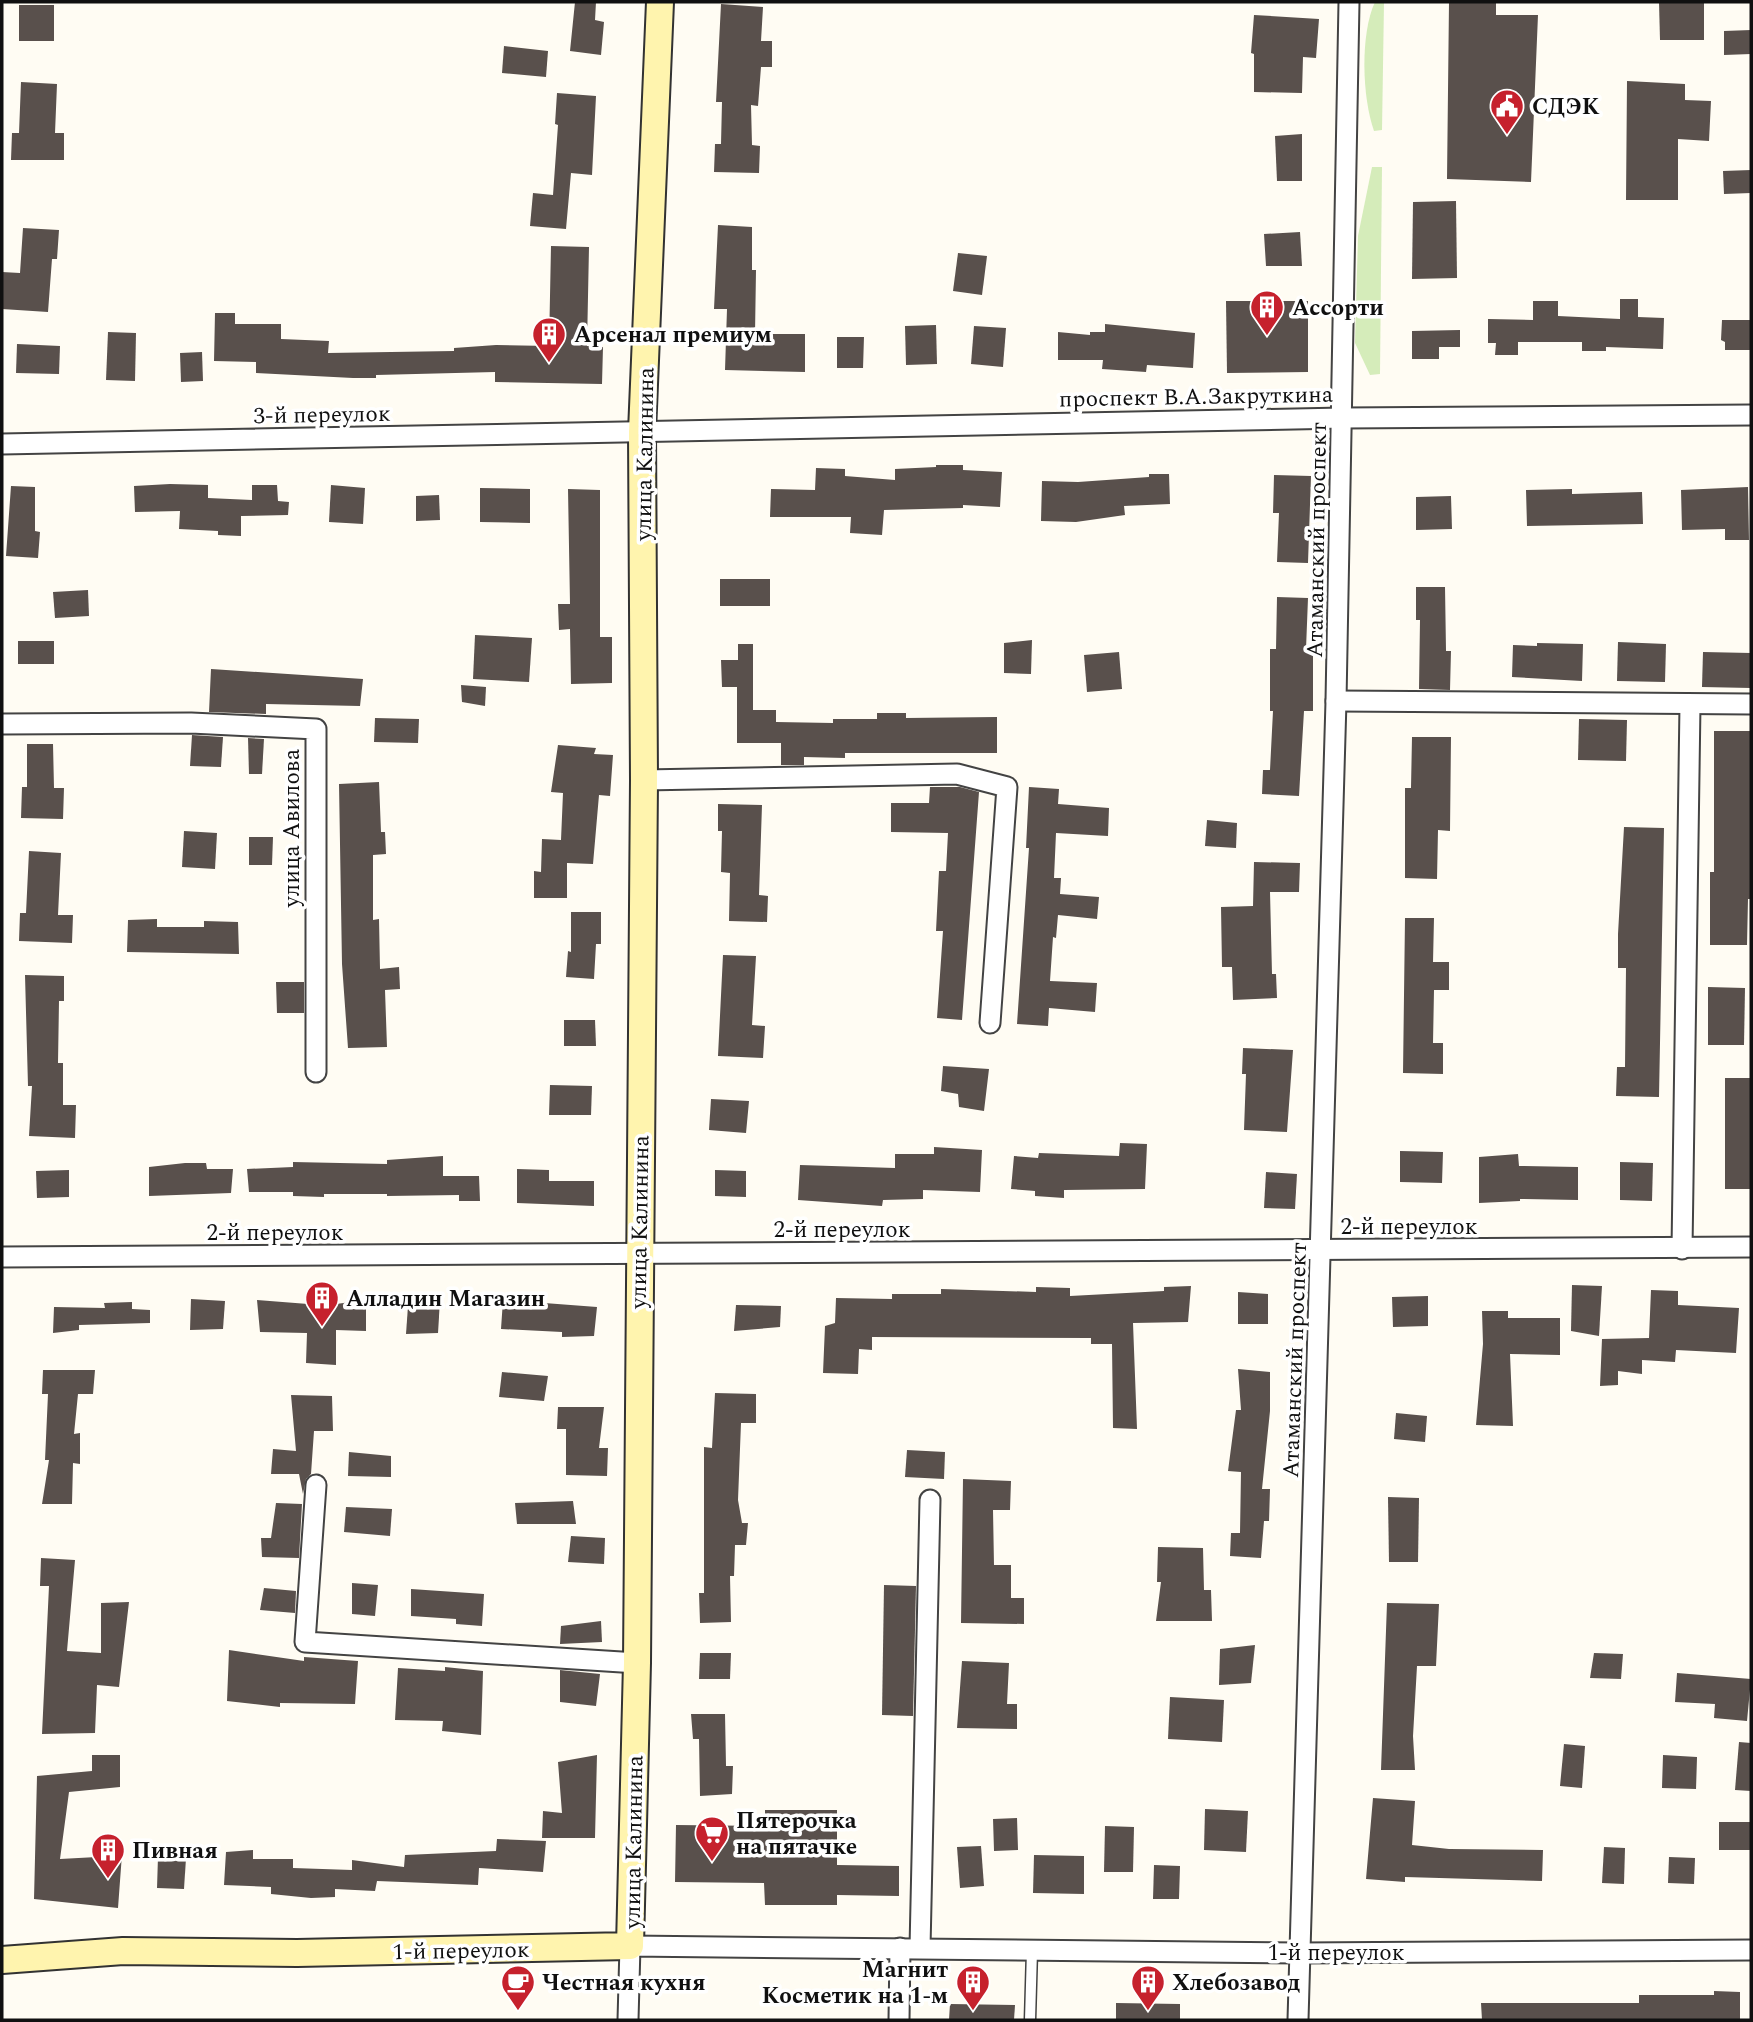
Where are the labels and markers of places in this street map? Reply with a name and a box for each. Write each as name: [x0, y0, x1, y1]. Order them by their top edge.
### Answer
public building icon: СДЭК: [1488, 87, 1526, 136]
place label: СДЭК: [1532, 90, 1600, 125]
building icon: Ассорти: [1248, 288, 1286, 337]
place label: Ассорти: [1292, 291, 1384, 326]
building icon: Арсенал премиум: [530, 315, 568, 364]
place label: Арсенал премиум: [574, 318, 772, 353]
building icon: Алладин Магазин: [303, 1279, 341, 1328]
place label: Алладин Магазин: [346, 1282, 545, 1317]
place label: Пятерочка на пятачке: [736, 1804, 857, 1865]
supermarket icon: Пятерочка на пятачке: [693, 1814, 731, 1863]
building icon: Пивная: [89, 1831, 127, 1880]
place label: Пивная: [132, 1834, 218, 1869]
place label: Магнит Косметик на 1-м: [762, 1953, 948, 2014]
cafe icon: Честная кухня: [499, 1963, 537, 2012]
building icon: Магнит Косметик на 1-м: [954, 1963, 992, 2012]
building icon: Хлебозавод: [1129, 1963, 1167, 2012]
place label: Честная кухня: [542, 1966, 705, 2001]
place label: Хлебозавод: [1172, 1966, 1300, 2001]

